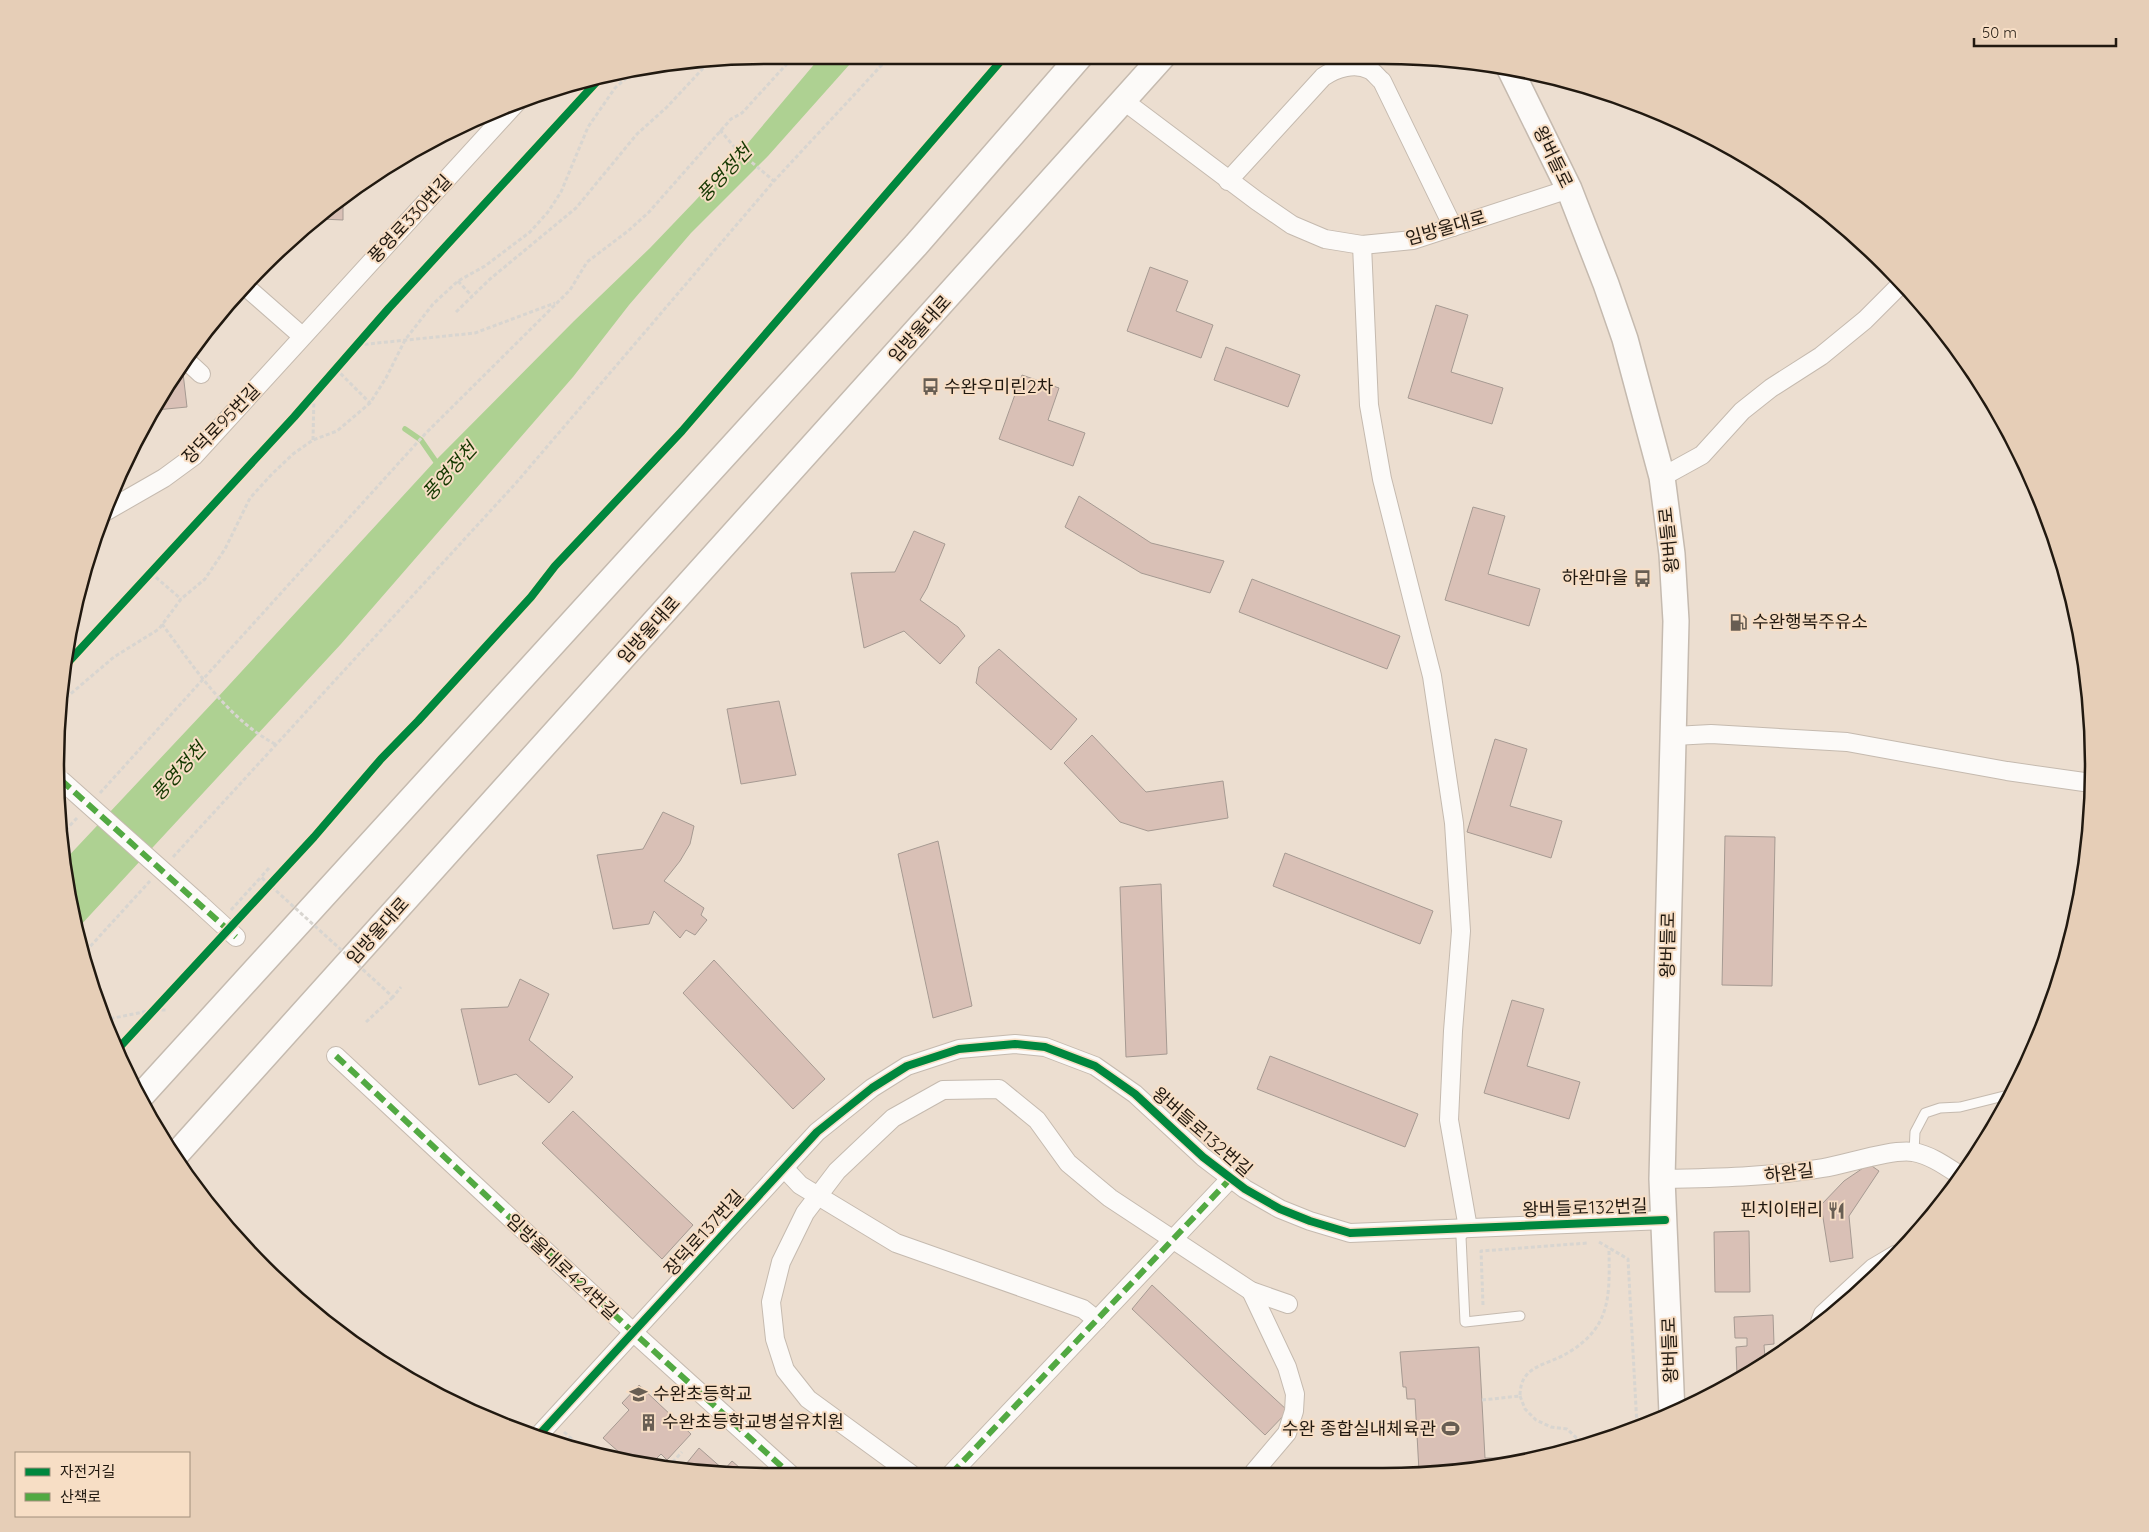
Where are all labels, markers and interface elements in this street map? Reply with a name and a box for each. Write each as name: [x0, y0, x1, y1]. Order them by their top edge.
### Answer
scale bar: [1974, 15, 2116, 47]
text: 50 m: [1982, 23, 2017, 42]
street label: 왕버들로: [1529, 122, 1578, 192]
water label: 풍영정천: [691, 138, 758, 207]
street label: 풍영로330번길: [363, 170, 456, 268]
street label: 임방울대로: [1403, 205, 1489, 250]
street label: 임방울대로: [883, 290, 956, 367]
place label: 수완우미린2차: [944, 375, 1054, 398]
bus stop icon: 수완우미린2차: [920, 377, 940, 397]
street label: 장덕로95번길: [177, 379, 265, 469]
water label: 풍영정천: [417, 436, 482, 505]
street label: 왕버들로: [1654, 506, 1683, 574]
place label: 하완마을: [1562, 566, 1628, 589]
bus stop icon: 하완마을: [1632, 568, 1652, 588]
street label: 임방울대로: [612, 591, 685, 668]
place label: 수완행복주유소: [1752, 610, 1868, 633]
fuel station icon: 수완행복주유소: [1728, 612, 1748, 632]
water label: 풍영정천: [146, 736, 211, 805]
street label: 임방울대로: [341, 892, 414, 969]
street label: 왕버들로: [1655, 912, 1680, 978]
street label: 왕버들로132번길: [1147, 1082, 1257, 1181]
street label: 하완길: [1763, 1158, 1815, 1187]
street label: 장덕로137번길: [659, 1185, 748, 1281]
street label: 왕버들로132번길: [1522, 1194, 1648, 1221]
place label: 핀치이태리: [1740, 1198, 1823, 1221]
restaurant icon: 핀치이태리: [1827, 1200, 1847, 1220]
street label: 임방울대로424번길: [502, 1209, 623, 1324]
street label: 왕버들로: [1657, 1317, 1682, 1384]
place label: 수완초등학교: [653, 1382, 752, 1405]
school or university icon: 수완초등학교: [629, 1384, 649, 1404]
place label: 수완초등학교병설유치원: [662, 1410, 844, 1433]
building icon: 수완초등학교병설유치원: [638, 1412, 658, 1432]
place label: 수완 종합실내체육관: [1282, 1417, 1436, 1440]
sports icon: 수완 종합실내체육관: [1440, 1419, 1460, 1439]
legend: [15, 1452, 190, 1517]
text: 자전거길: [60, 1462, 115, 1481]
text: 산책로: [60, 1487, 101, 1506]

